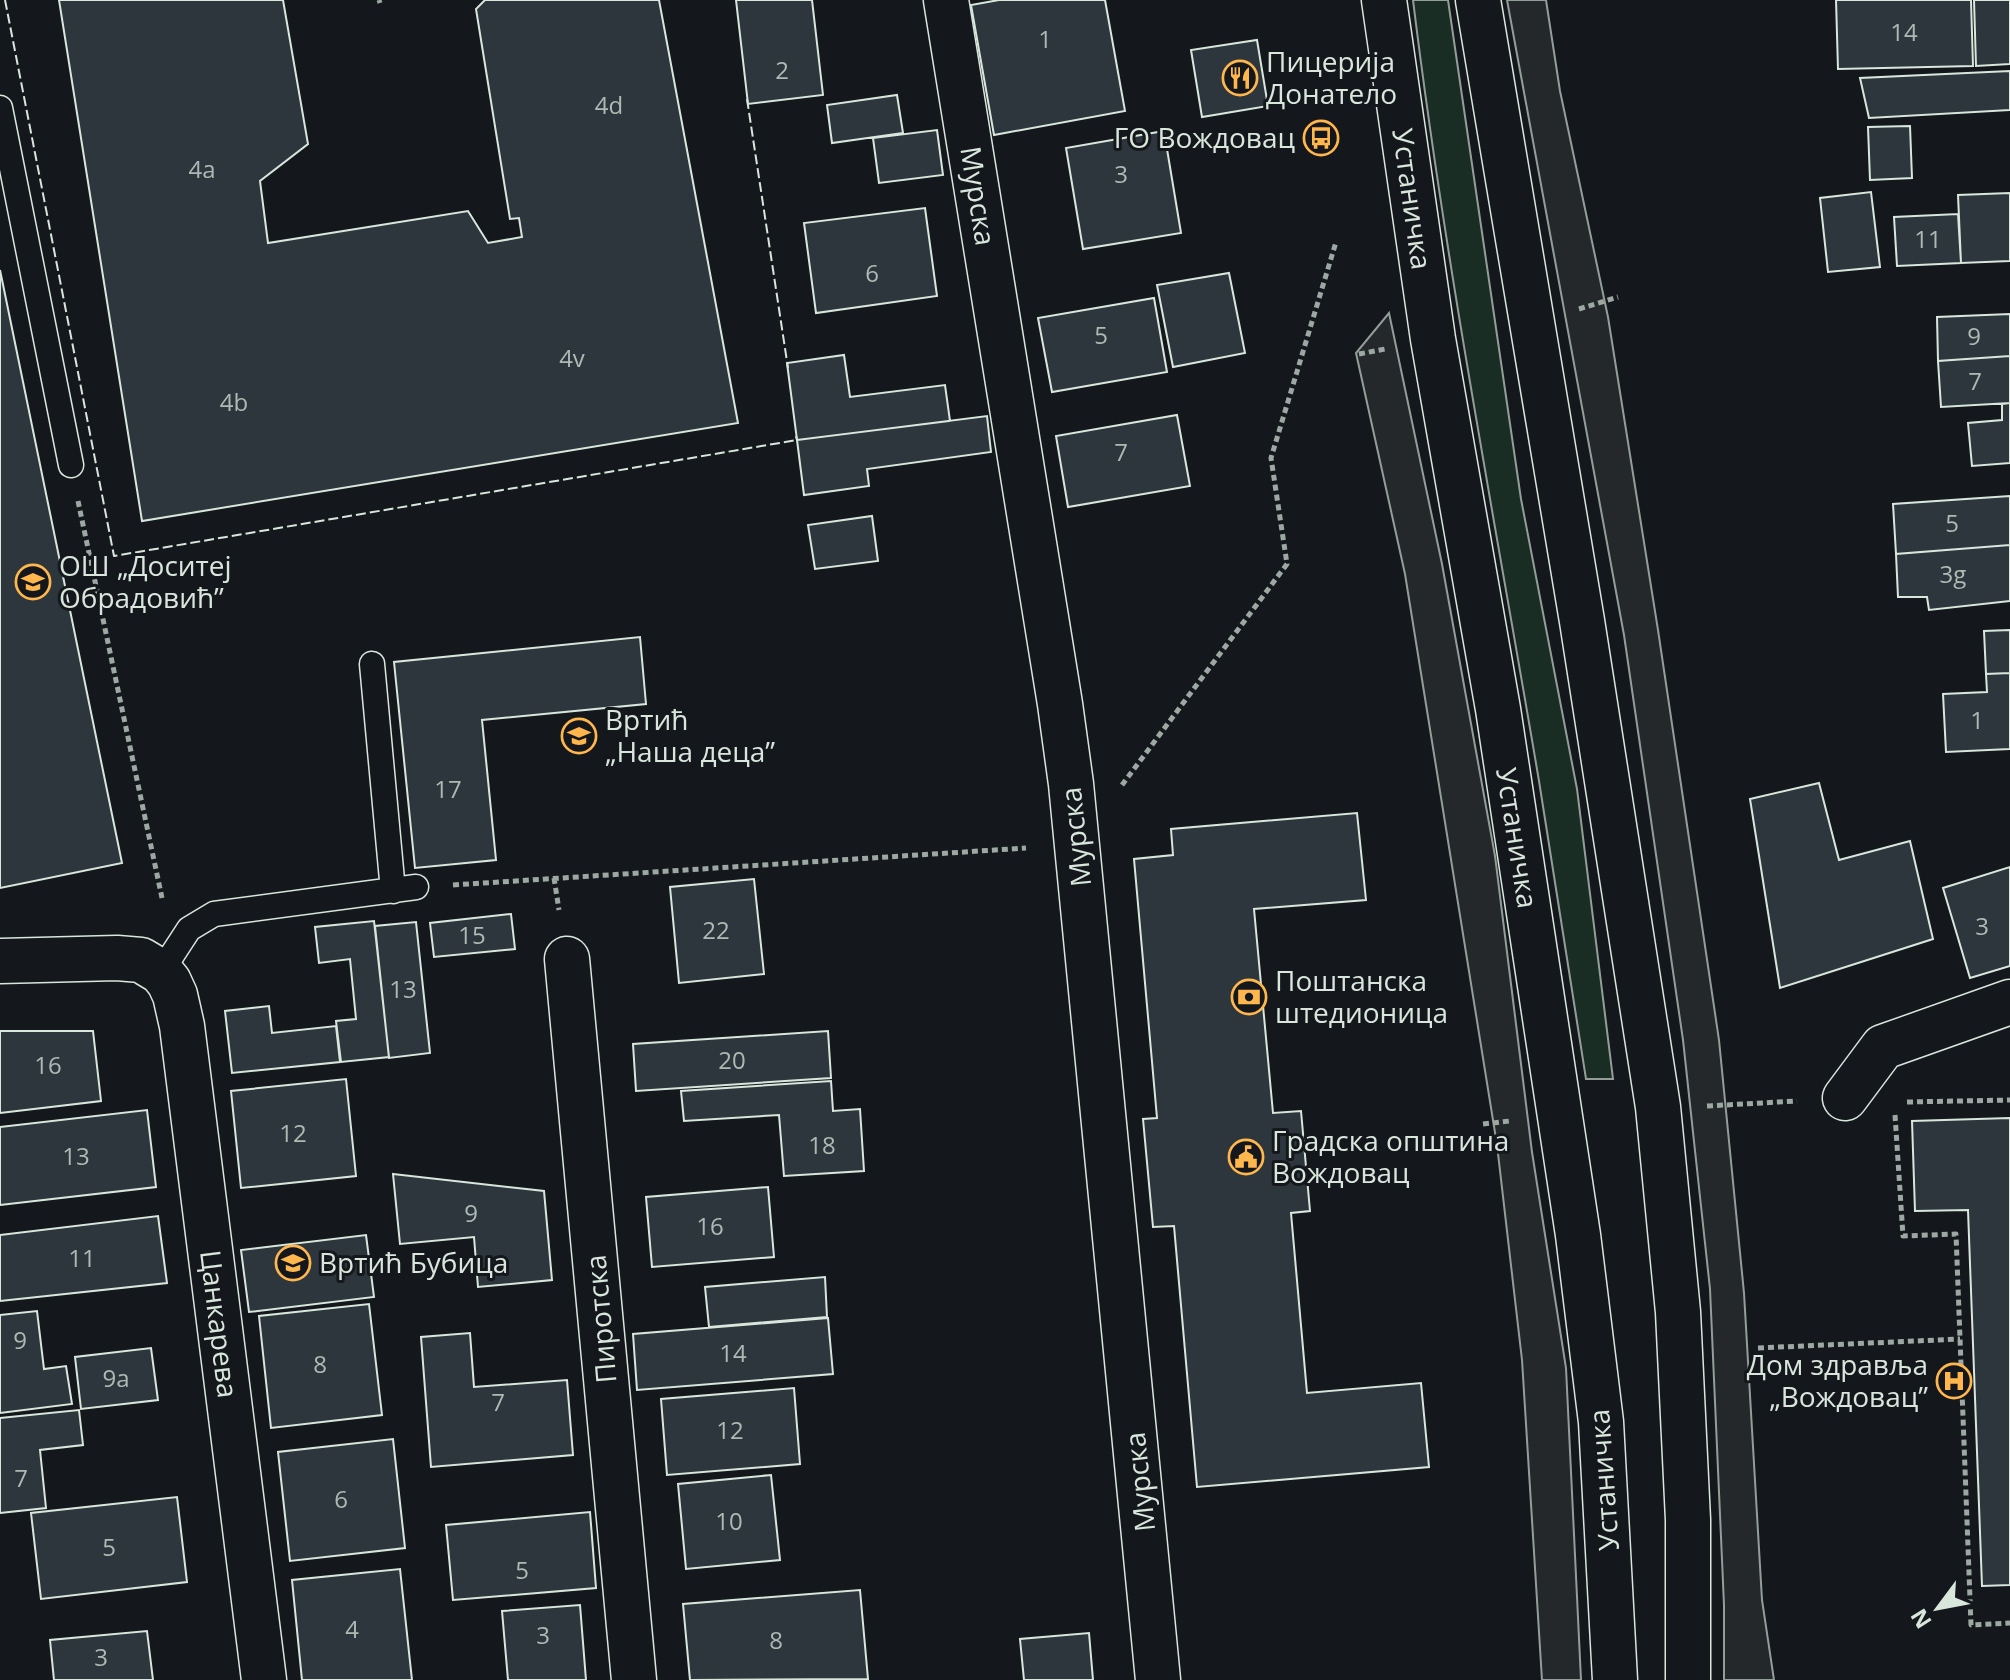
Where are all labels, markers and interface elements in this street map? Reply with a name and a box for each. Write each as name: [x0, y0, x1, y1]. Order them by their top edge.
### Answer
house number: 14: [1890, 15, 1918, 48]
house number: 1: [1038, 22, 1052, 55]
place label: Пицерија Донатело: [1266, 42, 1397, 112]
house number: 2: [775, 53, 789, 86]
restaurant icon: Пицерија Донатело: [1221, 59, 1259, 97]
house number: 4d: [595, 88, 623, 121]
place label: ГО Вождовац: [1114, 118, 1295, 156]
bus stop icon: ГО Вождовац: [1302, 119, 1340, 157]
street label: Устаничка: [1384, 126, 1442, 272]
street label: Мурска: [952, 144, 1006, 248]
house number: 4a: [188, 152, 216, 185]
house number: 3: [1114, 157, 1128, 190]
house number: 11: [1914, 222, 1942, 255]
house number: 6: [865, 256, 879, 289]
house number: 5: [1094, 318, 1108, 351]
house number: 9: [1967, 319, 1981, 352]
house number: 4v: [559, 341, 585, 374]
house number: 7: [1968, 364, 1982, 397]
house number: 4b: [220, 385, 248, 418]
house number: 7: [1114, 435, 1128, 468]
house number: 5: [1945, 506, 1959, 539]
place label: ОШ „Доситеј Обрадовић”: [59, 546, 232, 616]
house number: 3g: [1940, 557, 1966, 590]
school or university icon: ОШ „Доситеј Обрадовић”: [14, 563, 52, 601]
place label: Вртић „Наша деца”: [605, 700, 775, 770]
house number: 1: [1970, 703, 1984, 736]
school or university icon: Вртић „Наша деца”: [560, 717, 598, 755]
street label: Устаничка: [1488, 765, 1548, 911]
house number: 17: [434, 772, 462, 805]
street label: Мурска: [1051, 786, 1099, 889]
house number: 3: [1975, 909, 1989, 942]
house number: 22: [702, 913, 730, 946]
house number: 15: [458, 918, 486, 951]
place label: Поштанска штедионица: [1275, 961, 1448, 1031]
house number: 13: [389, 972, 417, 1005]
bank icon: Поштанска штедионица: [1230, 978, 1268, 1016]
house number: 20: [718, 1043, 746, 1076]
house number: 16: [34, 1048, 62, 1081]
house number: 12: [279, 1116, 307, 1149]
place label: Градска општина Вождовац: [1272, 1121, 1509, 1191]
house number: 18: [808, 1128, 836, 1161]
public building icon: Градска општина Вождовац: [1227, 1138, 1265, 1176]
house number: 13: [62, 1139, 90, 1172]
house number: 9: [464, 1196, 478, 1229]
house number: 16: [696, 1209, 724, 1242]
house number: 11: [68, 1241, 96, 1274]
place label: Вртић Бубица: [319, 1243, 508, 1281]
school or university icon: Вртић Бубица: [274, 1244, 312, 1282]
street label: Цанкарева: [192, 1248, 248, 1400]
street label: Пиротска: [575, 1253, 625, 1385]
house number: 9: [13, 1323, 27, 1356]
house number: 14: [719, 1336, 747, 1369]
place label: Дом здравља „Вождовац”: [1747, 1345, 1928, 1415]
house number: 8: [313, 1347, 327, 1380]
house number: 9a: [102, 1361, 130, 1394]
hospital icon: Дом здравља „Вождовац”: [1935, 1362, 1973, 1400]
house number: 7: [491, 1385, 505, 1418]
street label: Устаничка: [1579, 1408, 1627, 1552]
house number: 12: [716, 1413, 744, 1446]
street label: Мурска: [1115, 1431, 1163, 1534]
house number: 7: [14, 1461, 28, 1494]
house number: 6: [334, 1482, 348, 1515]
house number: 10: [715, 1504, 743, 1537]
house number: 5: [102, 1530, 116, 1563]
house number: 5: [515, 1553, 529, 1586]
north arrow: [1898, 1568, 1978, 1648]
text: N: [1903, 1604, 1938, 1635]
house number: 4: [345, 1612, 359, 1645]
house number: 3: [536, 1618, 550, 1651]
house number: 8: [769, 1623, 783, 1656]
house number: 3: [94, 1640, 108, 1673]

